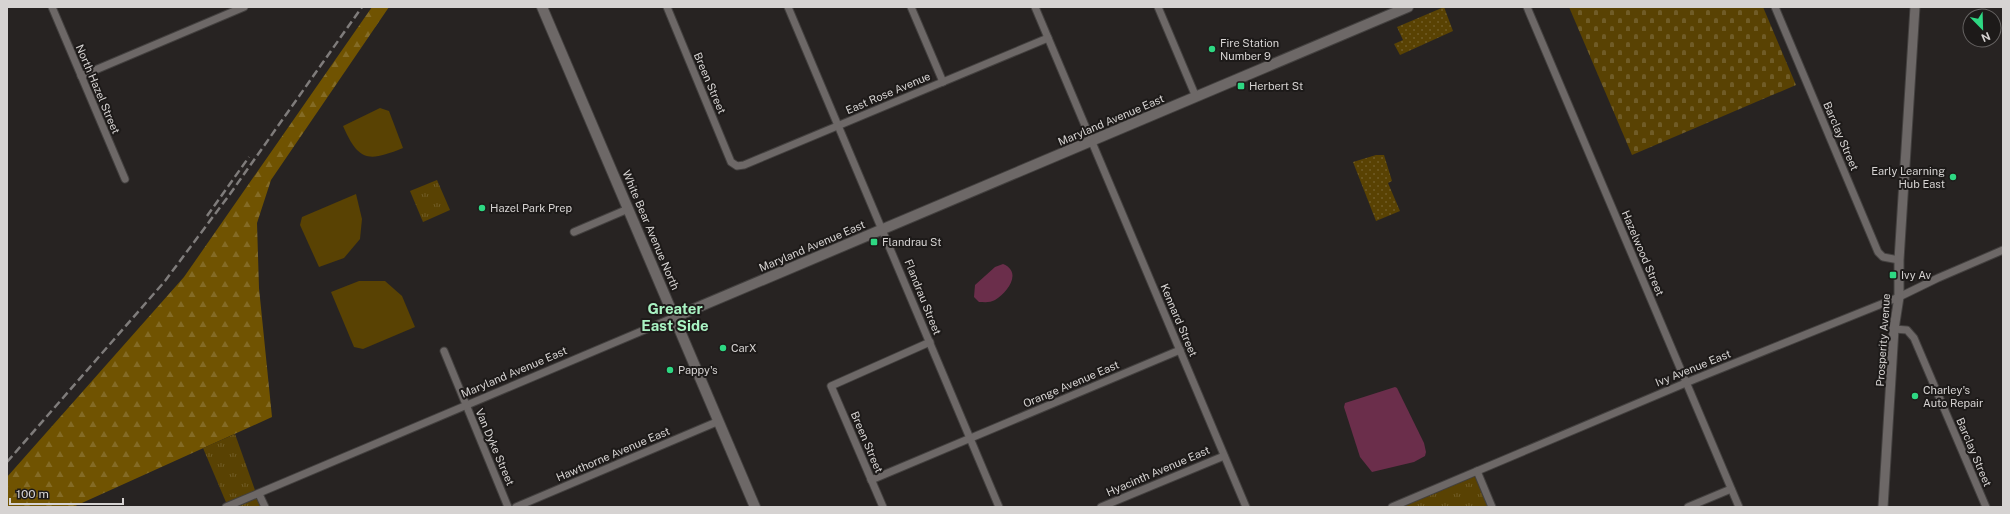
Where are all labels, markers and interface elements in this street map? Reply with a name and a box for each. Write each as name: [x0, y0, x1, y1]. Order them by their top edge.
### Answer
north arrow: [1962, 8, 2002, 48]
text: N: [1980, 30, 1992, 44]
place label: Fire Station Number 9: [1220, 37, 1279, 62]
street label: North Hazel Street: [74, 42, 122, 136]
marker: Fire Station Number 9: [1207, 44, 1217, 54]
street label: Breen Street: [692, 51, 728, 115]
street label: East Rose Avenue: [844, 70, 932, 116]
place label: Herbert St: [1249, 80, 1303, 92]
marker: Herbert St: [1236, 81, 1246, 91]
street label: Maryland Avenue East: [1056, 92, 1166, 148]
street label: Barclay Street: [1821, 100, 1861, 172]
place label: Early Learning Hub East: [1871, 165, 1945, 190]
street label: White Bear Avenue North: [620, 168, 682, 292]
marker: Early Learning Hub East: [1948, 172, 1958, 182]
place label: Hazel Park Prep: [490, 202, 573, 214]
marker: Hazel Park Prep: [477, 203, 487, 213]
street label: Hazelwood Street: [1620, 209, 1666, 297]
street label: Maryland Avenue East: [757, 218, 867, 274]
place label: Flandrau St: [882, 236, 942, 248]
marker: Flandrau St: [869, 237, 879, 247]
street label: Flandrau Street: [902, 258, 944, 336]
place label: Ivy Av: [1901, 269, 1931, 281]
marker: Ivy Av: [1888, 270, 1898, 280]
street label: Kennard Street: [1158, 282, 1200, 358]
street label: Prosperity Avenue: [1874, 293, 1892, 387]
district label: Greater East Side: [641, 300, 709, 334]
place label: CarX: [731, 342, 757, 354]
marker: CarX: [718, 343, 728, 353]
street label: Maryland Avenue East: [459, 344, 569, 400]
street label: Ivy Avenue East: [1654, 347, 1732, 389]
street label: Orange Avenue East: [1021, 358, 1121, 410]
place label: Pappy's: [678, 364, 718, 376]
marker: Pappy's: [665, 365, 675, 375]
place label: Charley's Auto Repair: [1923, 384, 1983, 409]
marker: Charley's Auto Repair: [1910, 391, 1920, 401]
street label: Van Dyke Street: [473, 407, 517, 487]
street label: Breen Street: [849, 410, 885, 474]
street label: Barclay Street: [1954, 416, 1994, 488]
street label: Hawthorne Avenue East: [554, 425, 672, 483]
street label: Hyacinth Avenue East: [1104, 444, 1212, 498]
scale bar: [10, 480, 123, 506]
text: 100 m: [16, 487, 49, 501]

